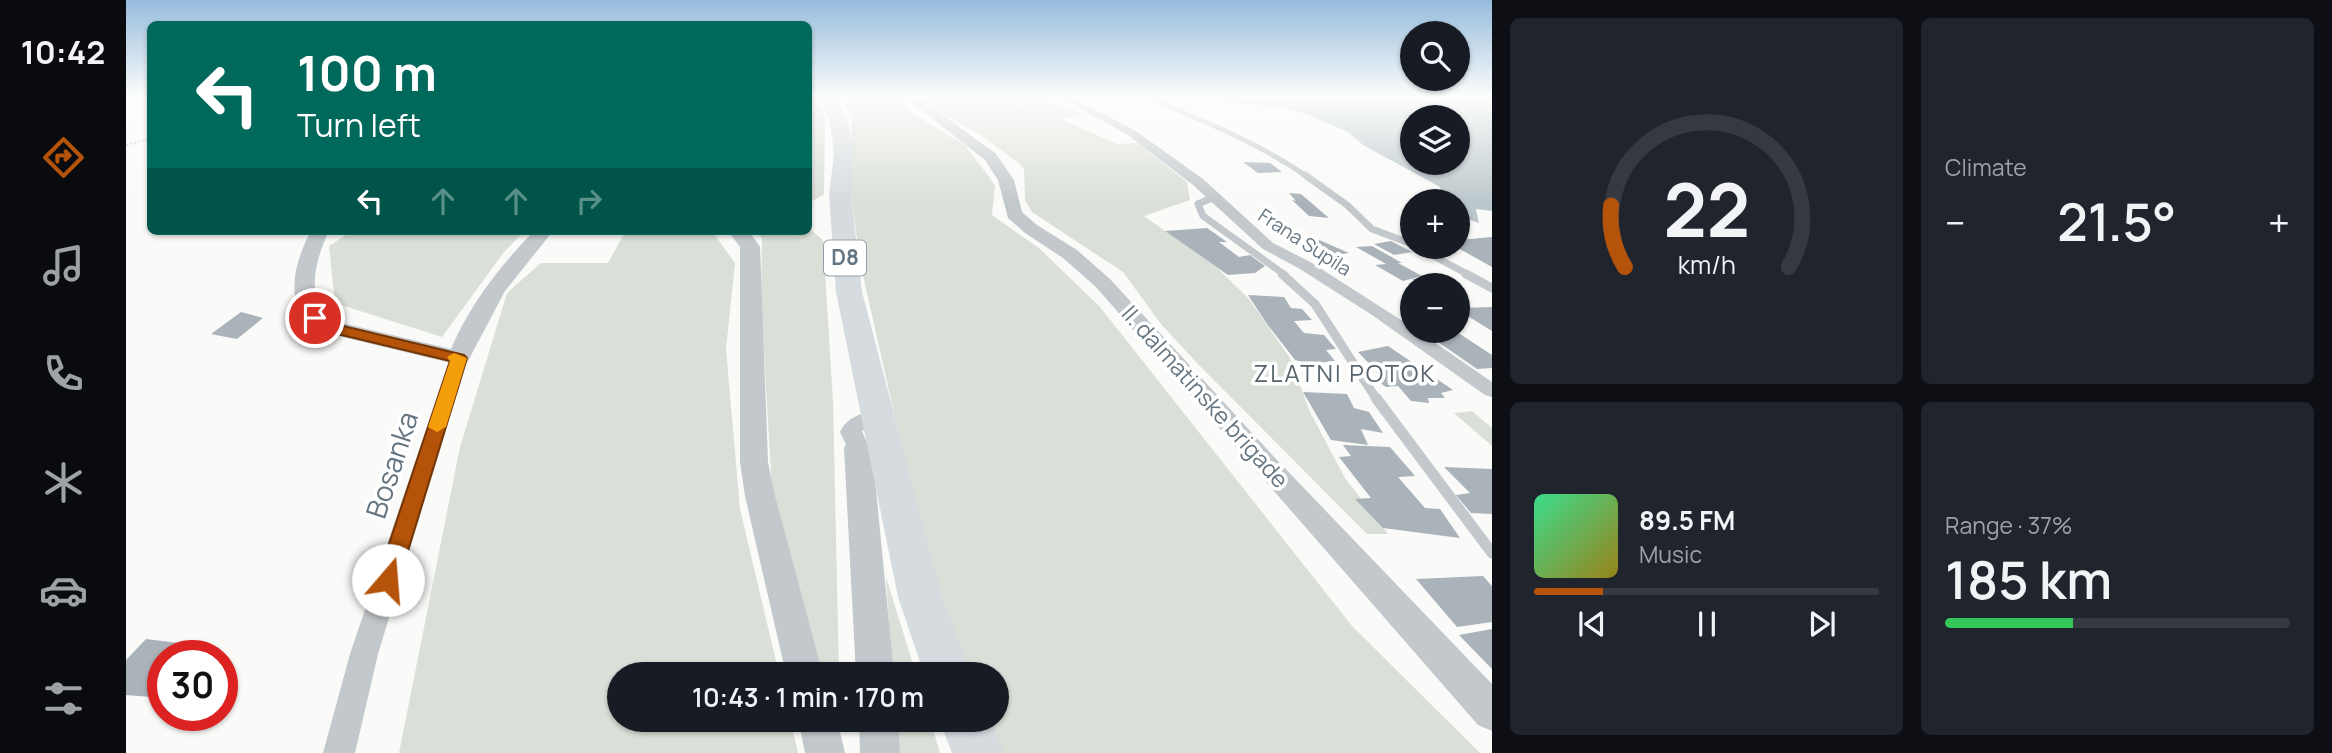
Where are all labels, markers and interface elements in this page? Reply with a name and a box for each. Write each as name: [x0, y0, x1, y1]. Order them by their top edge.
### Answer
map controls: [1400, 21, 1470, 343]
button: search: [1400, 21, 1470, 91]
text: 10:42: [21, 30, 105, 74]
text: 100 m: [297, 39, 437, 106]
icon: left: [182, 49, 273, 140]
text: Turn left: [297, 103, 421, 147]
button: layers: [1400, 105, 1470, 175]
icon: directions: [39, 133, 88, 182]
text: Climate: [1945, 151, 2027, 183]
text: 22: [1663, 159, 1750, 259]
icon: left: [351, 182, 389, 220]
icon: ahead: [424, 182, 462, 220]
icon: ahead: [497, 182, 535, 220]
icon: right: [570, 182, 608, 220]
text: 21.5°: [2057, 186, 2176, 257]
button: +: [1400, 189, 1470, 259]
text: −: [1945, 196, 1966, 248]
text: +: [2268, 196, 2290, 248]
street label: Frana Supila: [1254, 202, 1356, 282]
road number: D8: [824, 240, 866, 276]
icon: music: [39, 241, 88, 290]
text: km/h: [1677, 247, 1736, 282]
button: −: [1400, 273, 1470, 343]
pin: [285, 288, 345, 348]
street label: II. dalmatinske brigade: [1115, 298, 1296, 495]
icon: arrive: [296, 299, 334, 337]
icon: phone: [39, 349, 88, 398]
district label: ZLATNI POTOK: [1253, 356, 1437, 389]
street label: Bosanka: [356, 407, 426, 523]
icon: climate: [39, 458, 88, 507]
text: 89.5 FM: [1639, 502, 1735, 538]
text: Range · 37%: [1945, 509, 2072, 541]
text: Music: [1639, 538, 1702, 570]
position arrow: [351, 543, 425, 617]
text: 185 km: [1945, 544, 2112, 615]
icon: car: [39, 566, 88, 615]
icon: previous: [1573, 605, 1611, 643]
icon: pause: [1688, 605, 1726, 643]
icon: next: [1803, 605, 1841, 643]
speed limit sign: 30: [147, 640, 238, 731]
icon: filters: [39, 674, 88, 723]
text: 10:43 · 1 min · 170 m: [692, 679, 924, 715]

